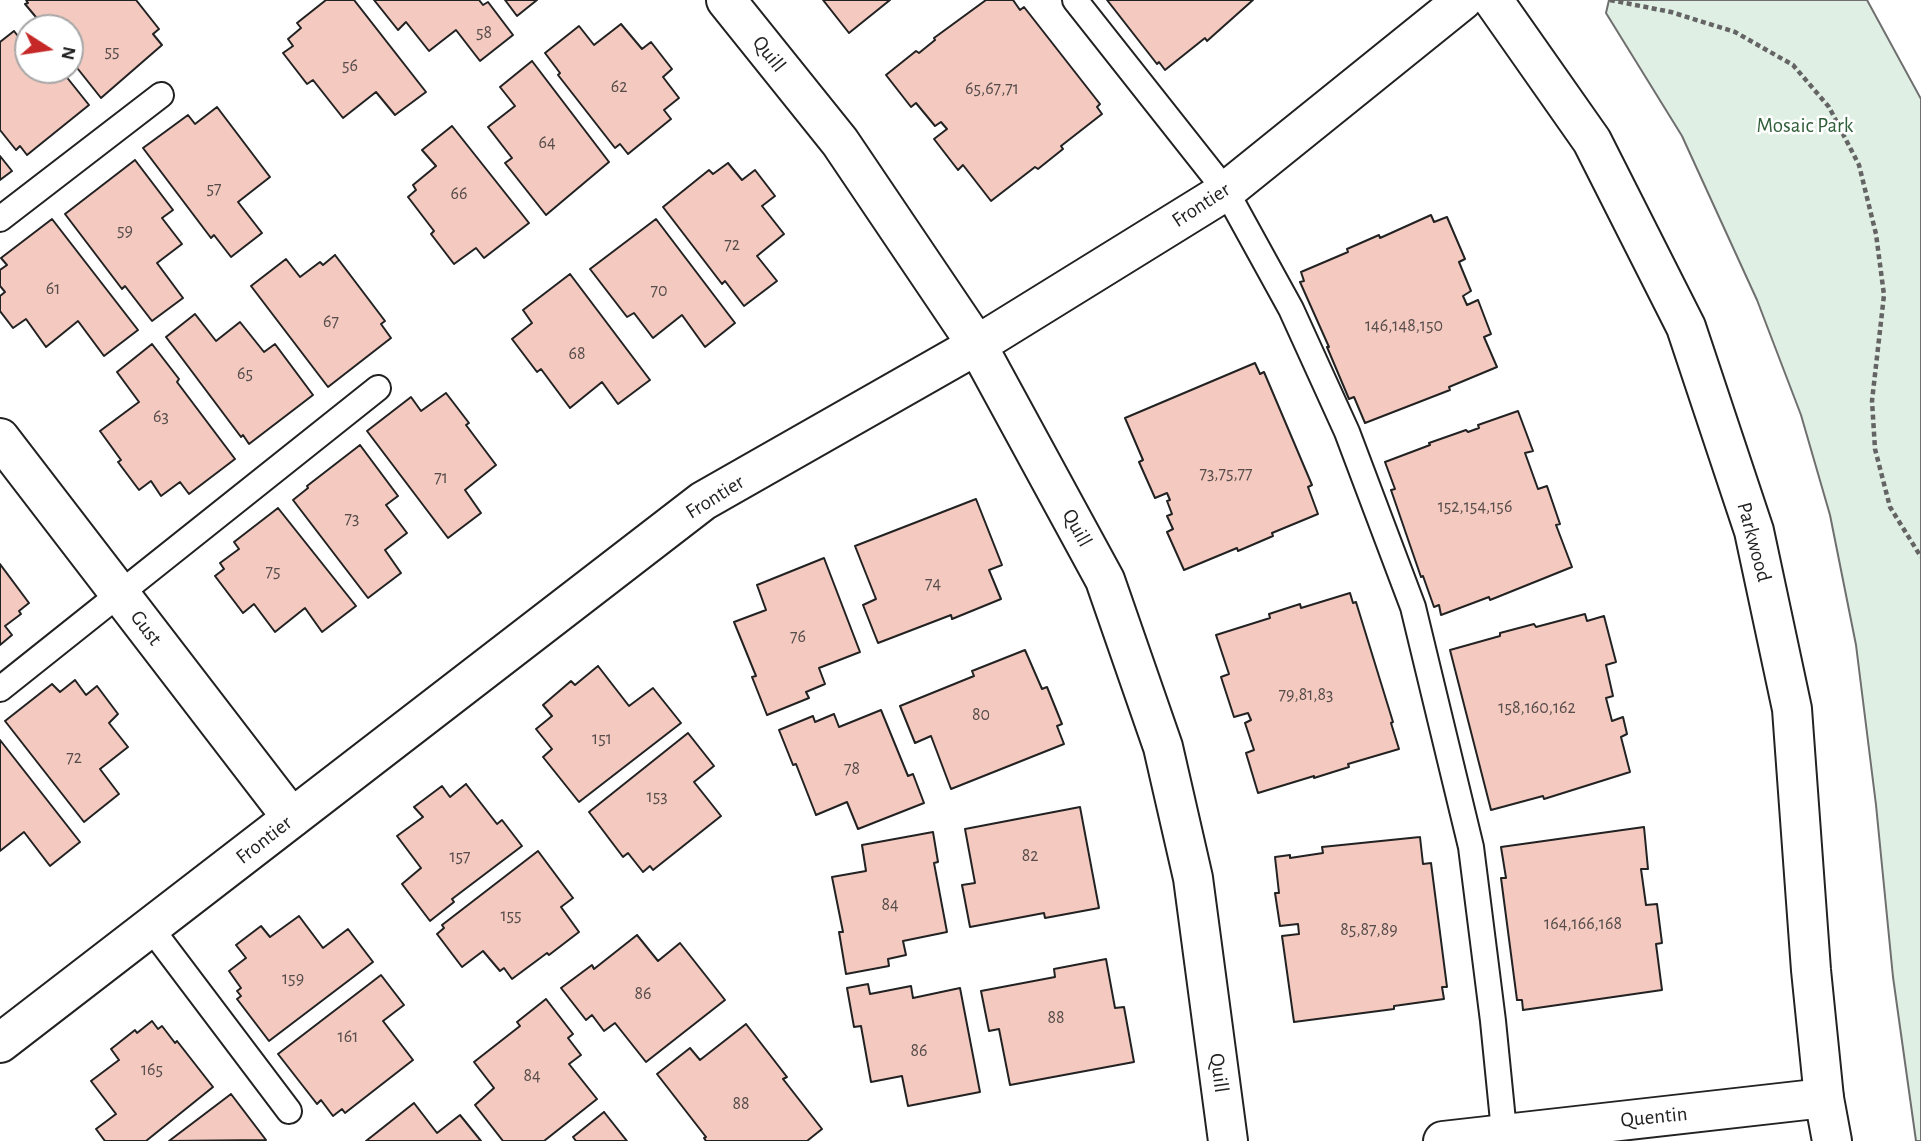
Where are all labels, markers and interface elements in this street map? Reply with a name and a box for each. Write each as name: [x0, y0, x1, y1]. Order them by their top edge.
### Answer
north arrow: [14, 14, 84, 84]
house number: 58: [476, 22, 492, 44]
street label: Quill: [747, 31, 791, 77]
house number: 55: [104, 41, 120, 63]
text: N: [57, 45, 79, 61]
house number: 56: [342, 55, 358, 77]
house number: 62: [611, 76, 627, 98]
house number: 65,67,71: [965, 78, 1019, 100]
park label: Mosaic Park: [1757, 113, 1853, 139]
house number: 64: [538, 132, 556, 154]
street label: Frontier: [1167, 177, 1235, 233]
house number: 57: [206, 178, 222, 200]
house number: 66: [451, 183, 467, 205]
house number: 59: [117, 220, 133, 242]
house number: 72: [724, 234, 740, 256]
house number: 61: [46, 278, 60, 300]
house number: 70: [650, 280, 668, 302]
house number: 67: [323, 311, 339, 333]
house number: 146,148,150: [1365, 315, 1443, 337]
house number: 68: [569, 343, 585, 365]
house number: 65: [237, 363, 253, 385]
house number: 63: [153, 406, 169, 428]
house number: 73,75,77: [1199, 463, 1253, 485]
house number: 71: [434, 467, 448, 489]
street label: Frontier: [681, 469, 749, 525]
house number: 152,154,156: [1438, 496, 1512, 518]
street label: Parkwood: [1731, 499, 1777, 585]
street label: Quill: [1056, 505, 1098, 551]
house number: 73: [345, 508, 359, 530]
house number: 75: [265, 561, 281, 583]
house number: 74: [925, 573, 941, 595]
street label: Gust: [125, 605, 167, 651]
house number: 76: [790, 626, 806, 648]
house number: 79,81,83: [1279, 684, 1333, 706]
house number: 158,160,162: [1498, 697, 1576, 719]
house number: 80: [972, 704, 990, 726]
house number: 151: [592, 728, 612, 750]
house number: 72: [66, 747, 82, 769]
house number: 78: [844, 758, 860, 780]
house number: 153: [646, 786, 668, 808]
street label: Frontier: [231, 810, 297, 870]
house number: 82: [1022, 845, 1038, 867]
house number: 157: [449, 846, 471, 868]
house number: 84: [881, 894, 899, 916]
house number: 155: [500, 905, 522, 927]
house number: 164,166,168: [1544, 913, 1622, 935]
house number: 85,87,89: [1340, 919, 1398, 941]
house number: 159: [282, 968, 304, 990]
house number: 86: [635, 983, 651, 1005]
house number: 88: [1047, 1007, 1065, 1029]
house number: 161: [338, 1026, 358, 1048]
house number: 86: [911, 1040, 927, 1062]
street label: Quill: [1204, 1052, 1234, 1094]
house number: 165: [141, 1059, 163, 1081]
house number: 84: [523, 1065, 541, 1087]
house number: 88: [732, 1093, 750, 1115]
street label: Quentin: [1619, 1101, 1689, 1133]

